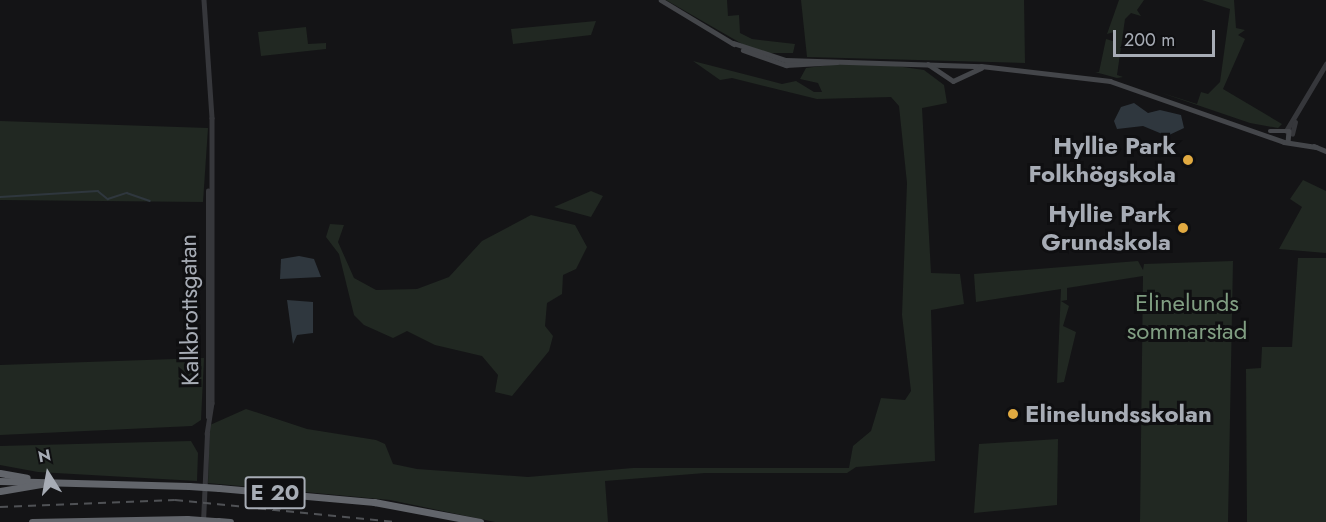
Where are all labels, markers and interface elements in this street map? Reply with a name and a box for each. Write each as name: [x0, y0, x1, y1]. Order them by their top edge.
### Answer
scale bar: [1116, 18, 1218, 56]
text: 200 m: [1124, 27, 1175, 53]
place label: Hyllie Park Folkhögskola: [1028, 132, 1176, 188]
marker: Hyllie Park Folkhögskola: [1181, 153, 1195, 167]
place label: Hyllie Park Grundskola: [1041, 200, 1171, 256]
marker: Hyllie Park Grundskola: [1176, 221, 1190, 235]
street label: Kalkbrottsgatan: [173, 234, 205, 386]
park label: Elinelunds sommarstad: [1127, 289, 1247, 345]
place label: Elinelundsskolan: [1025, 400, 1212, 428]
marker: Elinelundsskolan: [1006, 407, 1020, 421]
text: N: [36, 443, 53, 468]
north arrow: [18, 444, 78, 504]
road number: E 20: [244, 474, 306, 512]

